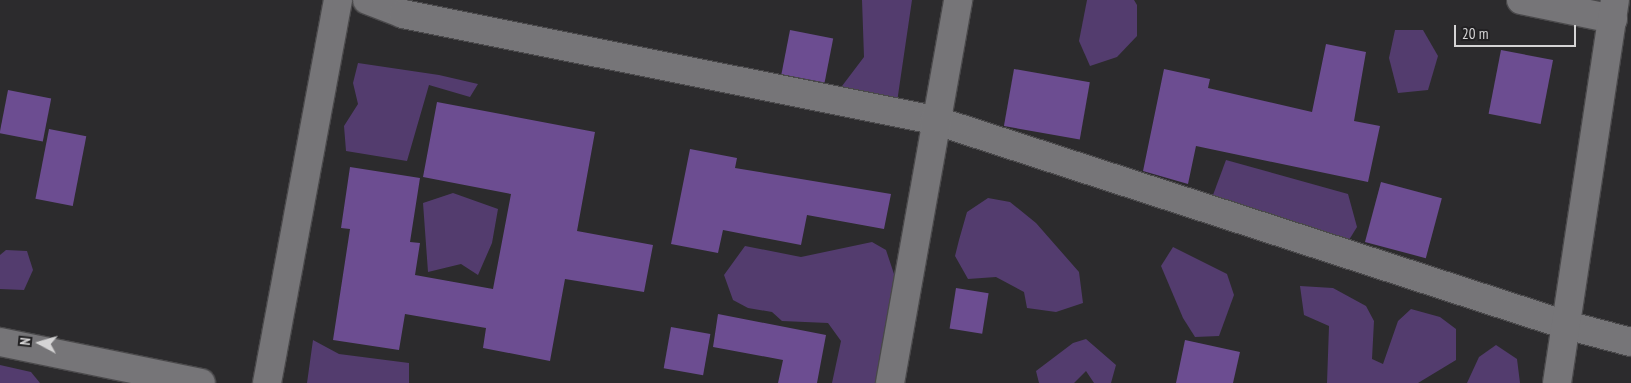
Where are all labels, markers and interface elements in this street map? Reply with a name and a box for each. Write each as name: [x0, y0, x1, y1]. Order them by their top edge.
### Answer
scale bar: [1456, 15, 1578, 47]
text: 20 m: [1462, 24, 1488, 43]
north arrow: [15, 318, 65, 368]
text: N: [16, 337, 34, 346]

